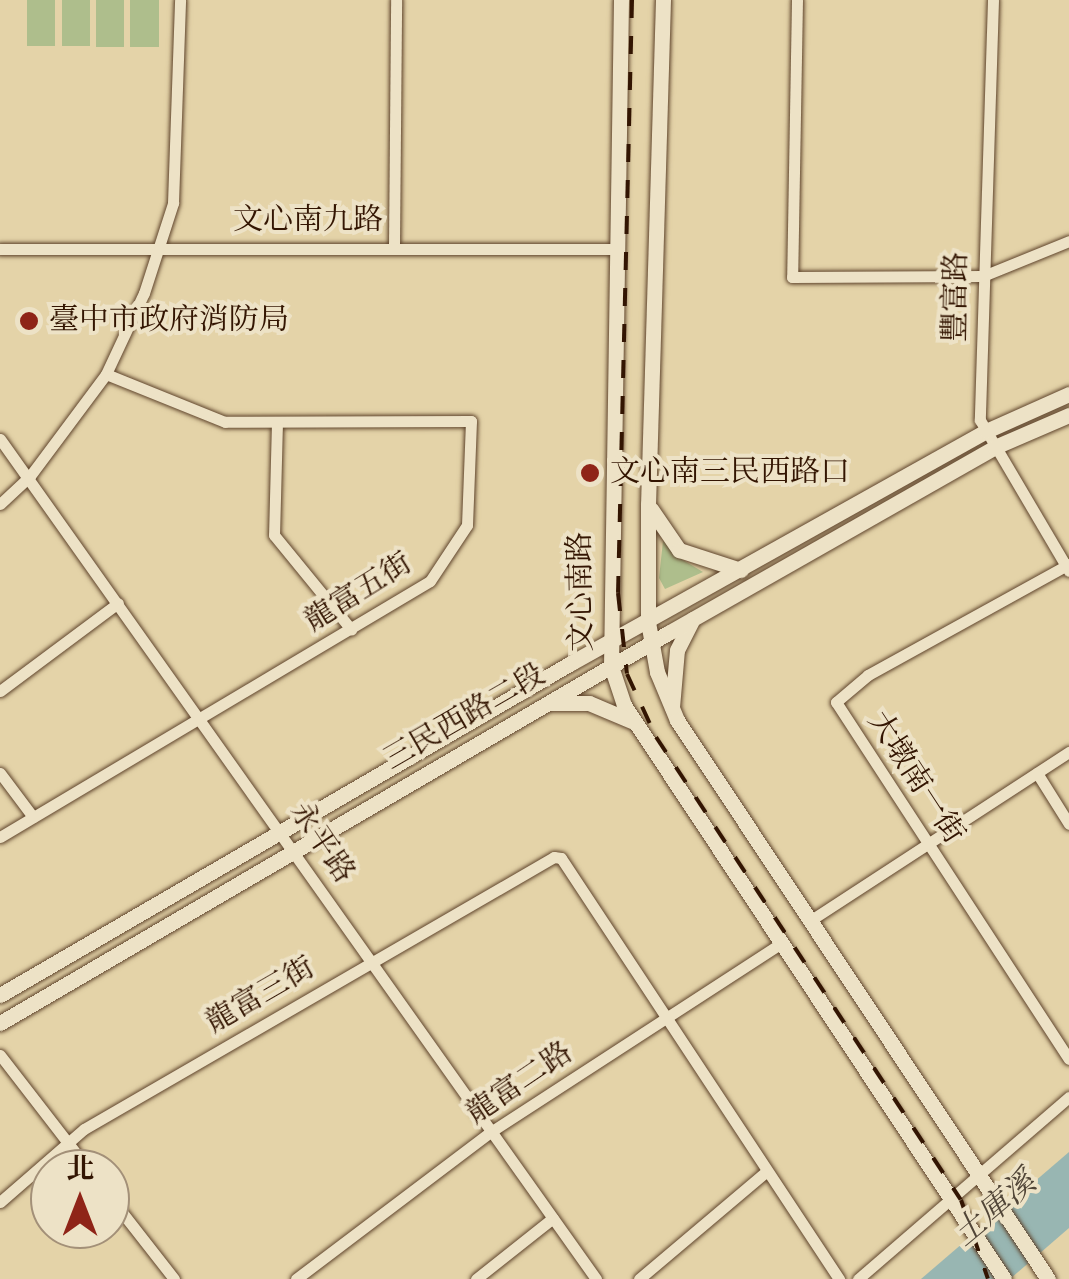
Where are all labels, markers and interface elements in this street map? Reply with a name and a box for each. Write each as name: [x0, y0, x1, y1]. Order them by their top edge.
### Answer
street label: 文心南九路: [233, 203, 383, 239]
street label: 豐富路: [938, 252, 976, 342]
place label: 臺中市政府消防局: [49, 303, 289, 339]
marker: 臺中市政府消防局: [18, 310, 40, 332]
place label: 文心南三民西路口: [610, 455, 850, 491]
marker: 文心南三民西路口: [579, 462, 601, 484]
street label: 文心南路: [563, 532, 601, 652]
street label: 龍富五街: [299, 546, 419, 640]
street label: 三民西路二段: [378, 657, 552, 779]
street label: 大墩南一街: [859, 705, 971, 851]
street label: 永平路: [281, 796, 361, 890]
street label: 龍富三街: [200, 950, 322, 1042]
street label: 龍富二路: [460, 1036, 580, 1132]
north arrow: [30, 1149, 130, 1249]
text: 北: [66, 1157, 94, 1185]
water label: 土庫溪: [947, 1164, 1045, 1256]

